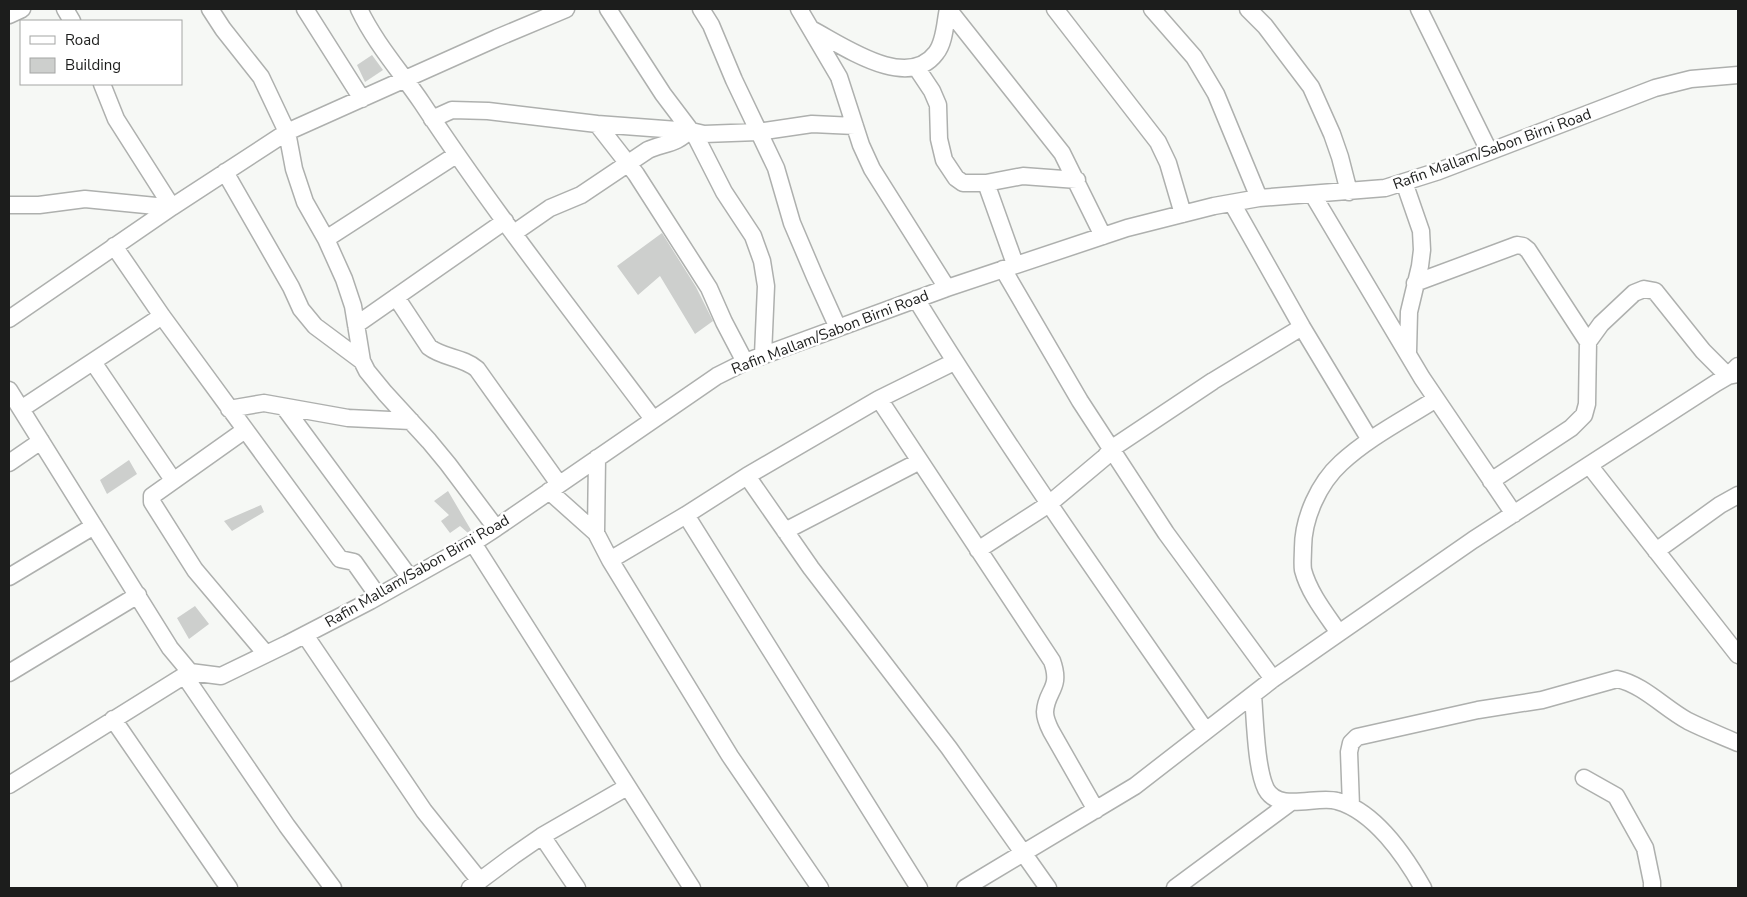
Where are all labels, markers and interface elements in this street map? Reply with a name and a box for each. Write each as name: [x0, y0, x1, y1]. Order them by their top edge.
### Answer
legend: [20, 20, 182, 85]
text: Road: [65, 30, 100, 50]
text: Building: [65, 55, 121, 75]
street label: Rafin Mallam/Sabon Birni Road: [1390, 104, 1594, 194]
street label: Rafin Mallam/Sabon Birni Road: [728, 285, 932, 379]
street label: Rafin Mallam/Sabon Birni Road: [321, 510, 513, 632]

